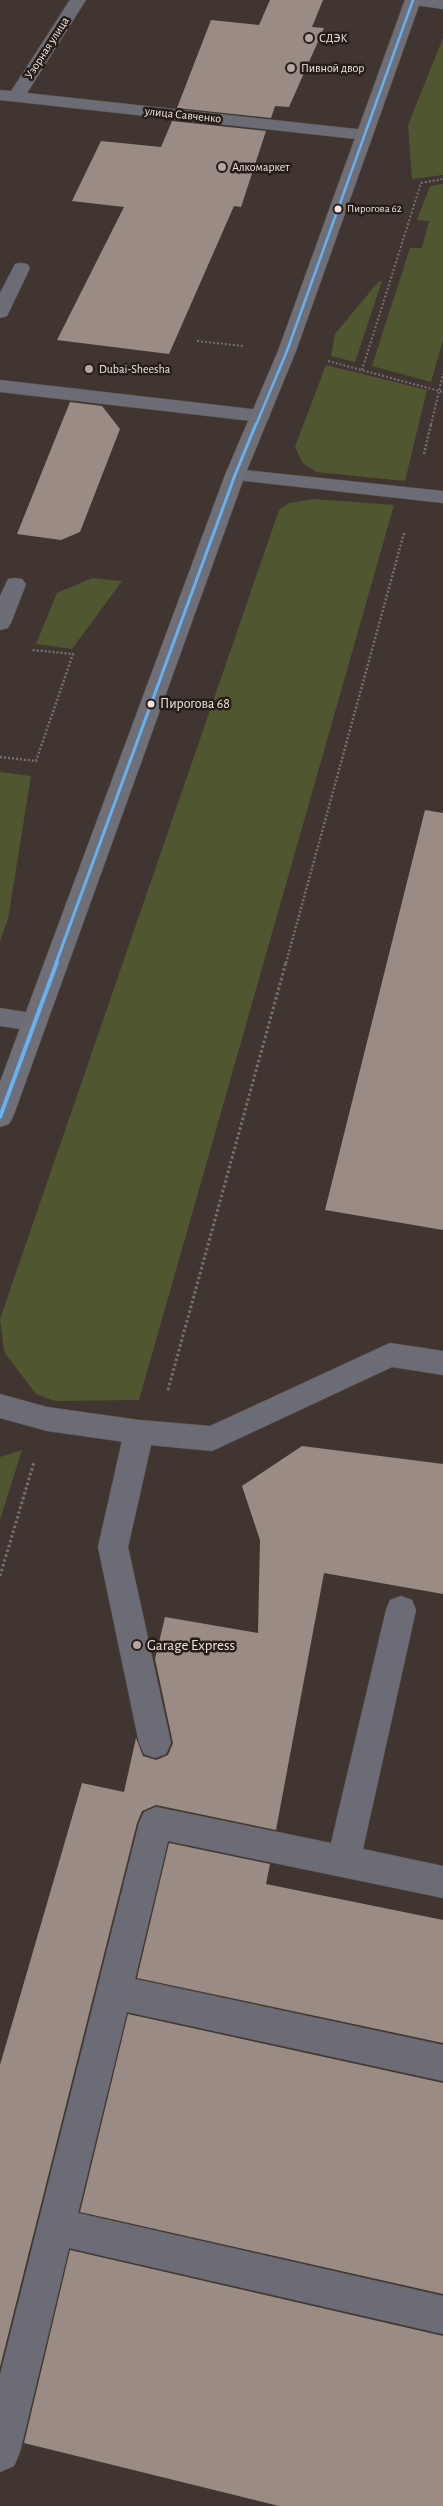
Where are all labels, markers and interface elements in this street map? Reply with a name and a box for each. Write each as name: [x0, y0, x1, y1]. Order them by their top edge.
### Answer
street label: Узорная улица: [22, 14, 72, 82]
place label: СДЭК: [319, 31, 347, 45]
marker: СДЭК: [303, 32, 315, 44]
place label: Пивной двор: [301, 61, 364, 75]
marker: Пивной двор: [285, 62, 297, 74]
street label: улица Савченко: [144, 104, 222, 126]
place label: Алкомаркет: [232, 160, 290, 174]
marker: Алкомаркет: [216, 161, 228, 173]
place label: Пирогова 62: [347, 202, 402, 216]
marker: Пирогова 62: [333, 204, 343, 214]
place label: Dubai-Sheesha: [99, 362, 170, 376]
marker: Dubai-Sheesha: [83, 363, 95, 375]
place label: Пирогова 68: [160, 696, 230, 712]
marker: Пирогова 68: [146, 699, 156, 709]
place label: Garage Express: [147, 1636, 235, 1654]
marker: Garage Express: [131, 1639, 143, 1651]

